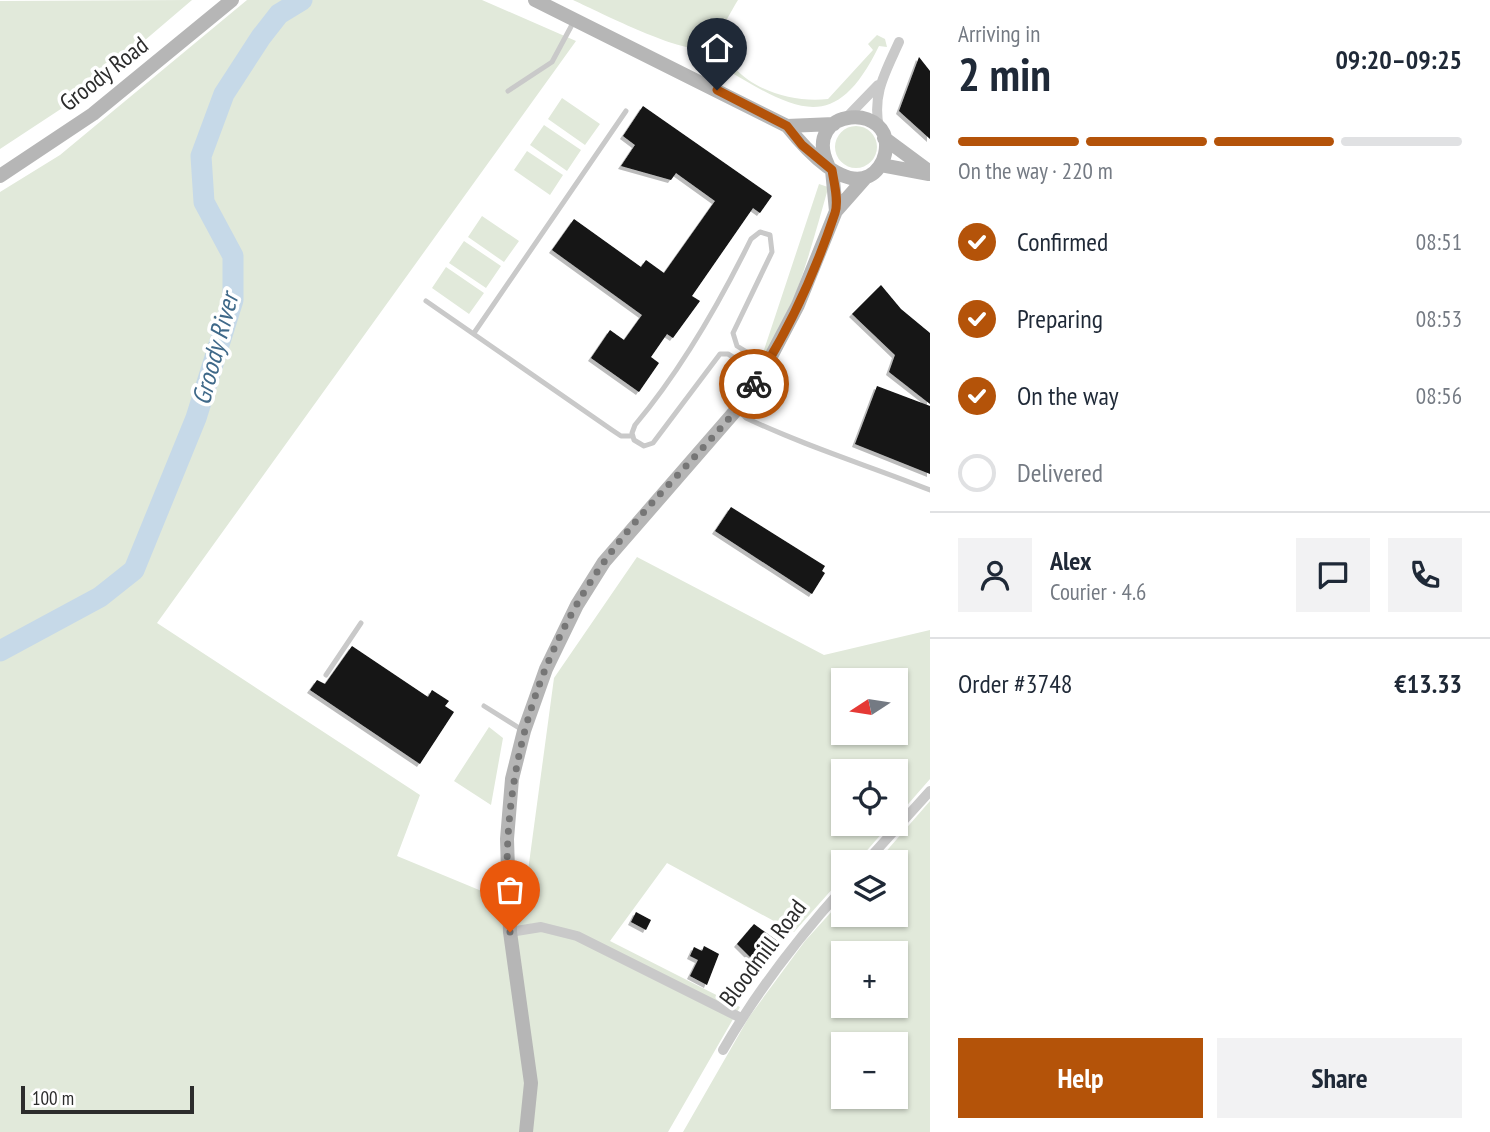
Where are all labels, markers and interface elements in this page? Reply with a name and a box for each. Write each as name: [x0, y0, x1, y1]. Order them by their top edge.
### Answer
pin: [687, 18, 747, 90]
text: Arriving in: [958, 19, 1040, 48]
street label: Groody Road: [53, 29, 154, 118]
icon: home: [698, 29, 736, 67]
text: 09:20–09:25: [1335, 43, 1462, 76]
text: 2 min: [958, 44, 1051, 104]
text: On the way · 220 m: [958, 156, 1113, 185]
icon: check: [958, 223, 996, 261]
text: Confirmed: [1017, 225, 1108, 258]
text: 08:51: [1416, 227, 1462, 256]
water label: Groody River: [184, 286, 246, 408]
icon: check: [958, 300, 996, 338]
text: Preparing: [1017, 302, 1103, 335]
text: 08:53: [1416, 304, 1462, 333]
courier: [719, 349, 789, 419]
icon: bike: [735, 365, 773, 403]
icon: check: [958, 377, 996, 415]
text: On the way: [1017, 379, 1119, 412]
text: 08:56: [1416, 381, 1462, 410]
text: Delivered: [1017, 456, 1103, 489]
button: person: [958, 538, 1032, 612]
button: chat: [1296, 538, 1370, 612]
button: phone: [1388, 538, 1462, 612]
text: Alex: [1050, 544, 1091, 577]
text: Courier · 4.6: [1050, 577, 1146, 606]
text: Order #3748: [958, 667, 1073, 700]
text: €13.33: [1394, 667, 1462, 700]
north arrow: [831, 668, 908, 746]
map controls: [831, 668, 908, 1109]
button: locate: [831, 759, 908, 836]
button: layers: [831, 850, 908, 927]
pin: [480, 860, 540, 932]
icon: bag: [491, 871, 529, 909]
street label: Bloodmill Road: [712, 893, 813, 1012]
button: +: [831, 941, 908, 1018]
button: −: [831, 1032, 908, 1109]
button: Help: [958, 1038, 1203, 1118]
button: Share: [1217, 1038, 1462, 1118]
scale bar: [21, 1083, 194, 1115]
text: 100 m: [32, 1086, 74, 1110]

